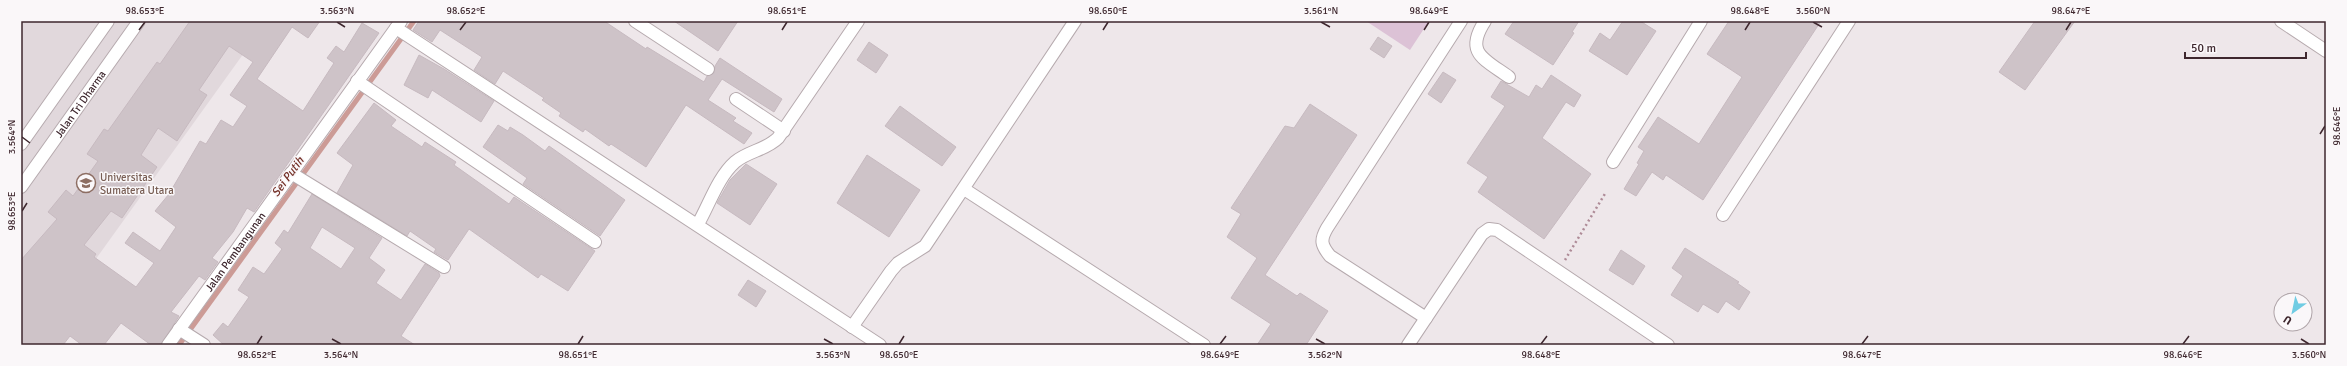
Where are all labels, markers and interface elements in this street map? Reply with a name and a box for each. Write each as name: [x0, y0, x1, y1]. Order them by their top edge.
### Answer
text: 98.653°E: [126, 5, 165, 17]
text: 3.563°N: [320, 5, 354, 17]
text: 98.652°E: [447, 5, 486, 17]
text: 98.651°E: [768, 5, 807, 17]
text: 98.650°E: [1089, 5, 1128, 17]
text: 3.561°N: [1304, 5, 1338, 17]
text: 98.649°E: [1410, 5, 1449, 17]
text: 98.648°E: [1731, 5, 1770, 17]
text: 3.560°N: [1796, 5, 1830, 17]
text: 98.647°E: [2052, 5, 2091, 17]
scale bar: [2185, 34, 2306, 60]
text: 50 m: [2191, 41, 2216, 56]
street label: Jalan Tri Dharma: [52, 67, 109, 140]
text: 98.646°E: [2331, 106, 2343, 146]
text: 3.564°N: [6, 120, 18, 154]
water label: Sei Putih: [268, 154, 308, 200]
place label: Universitas Sumatera Utara: [100, 171, 174, 197]
school or university icon: Universitas Sumatera Utara: [75, 172, 97, 194]
text: 98.653°E: [6, 191, 18, 231]
street label: Jalan Pembangunan: [202, 209, 268, 294]
north arrow: [2273, 292, 2313, 332]
text: U: [2281, 312, 2294, 327]
text: 98.652°E: [238, 349, 277, 361]
text: 3.564°N: [324, 349, 358, 361]
text: 98.651°E: [559, 349, 598, 361]
text: 3.563°N: [816, 349, 850, 361]
text: 98.650°E: [880, 349, 919, 361]
text: 98.649°E: [1201, 349, 1240, 361]
text: 3.562°N: [1308, 349, 1342, 361]
text: 98.648°E: [1522, 349, 1561, 361]
text: 98.647°E: [1843, 349, 1882, 361]
text: 98.646°E: [2164, 349, 2203, 361]
text: 3.560°N: [2292, 349, 2326, 361]

